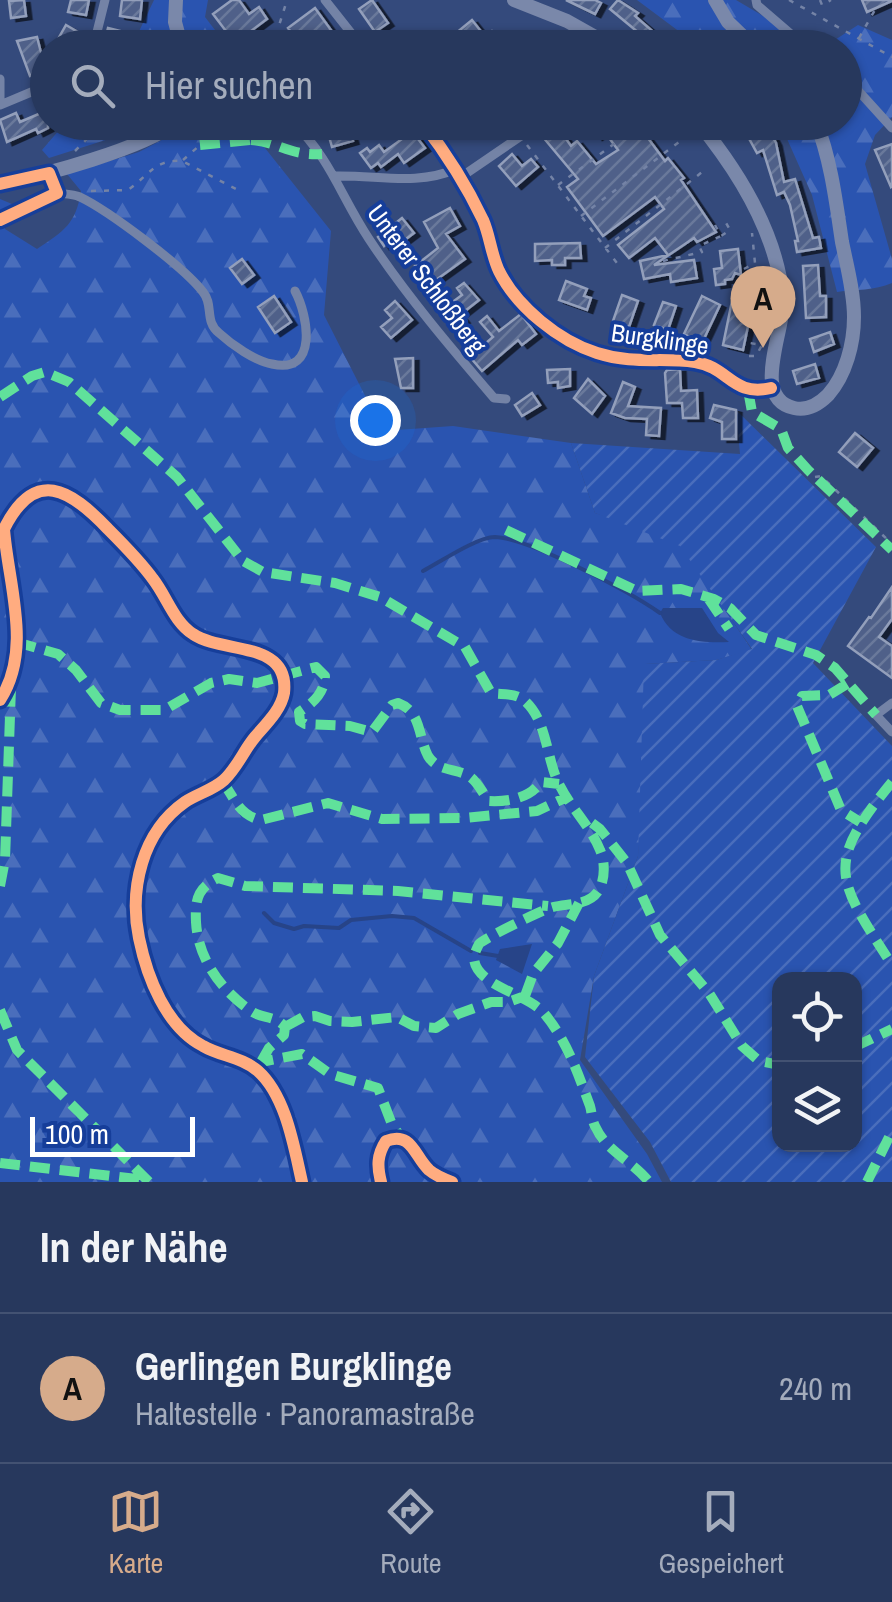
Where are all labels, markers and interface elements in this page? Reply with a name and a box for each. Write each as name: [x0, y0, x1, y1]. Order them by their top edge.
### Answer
search box: [30, 30, 862, 140]
icon: search: [65, 58, 120, 113]
text: Hier suchen: [145, 60, 313, 111]
street label: Unterer Schloßberg: [360, 197, 495, 361]
pin: A: [730, 266, 796, 348]
street label: Burgklinge: [609, 315, 711, 363]
your location: [350, 395, 401, 446]
map controls: [772, 972, 862, 1152]
button: locate: [772, 972, 862, 1062]
button: layers: [772, 1062, 862, 1152]
scale bar: [30, 1112, 195, 1156]
text: 100 m: [45, 1115, 109, 1153]
text: In der Nähe: [40, 1219, 228, 1275]
text: Gerlingen Burgklinge: [135, 1341, 452, 1392]
text: A: [63, 1367, 82, 1410]
text: 240 m: [779, 1367, 852, 1410]
text: Haltestelle · Panoramastraße: [135, 1392, 475, 1435]
tab: Karte: [108, 1484, 163, 1582]
tab: Route: [380, 1484, 442, 1582]
tab: Gespeichert: [658, 1484, 784, 1582]

